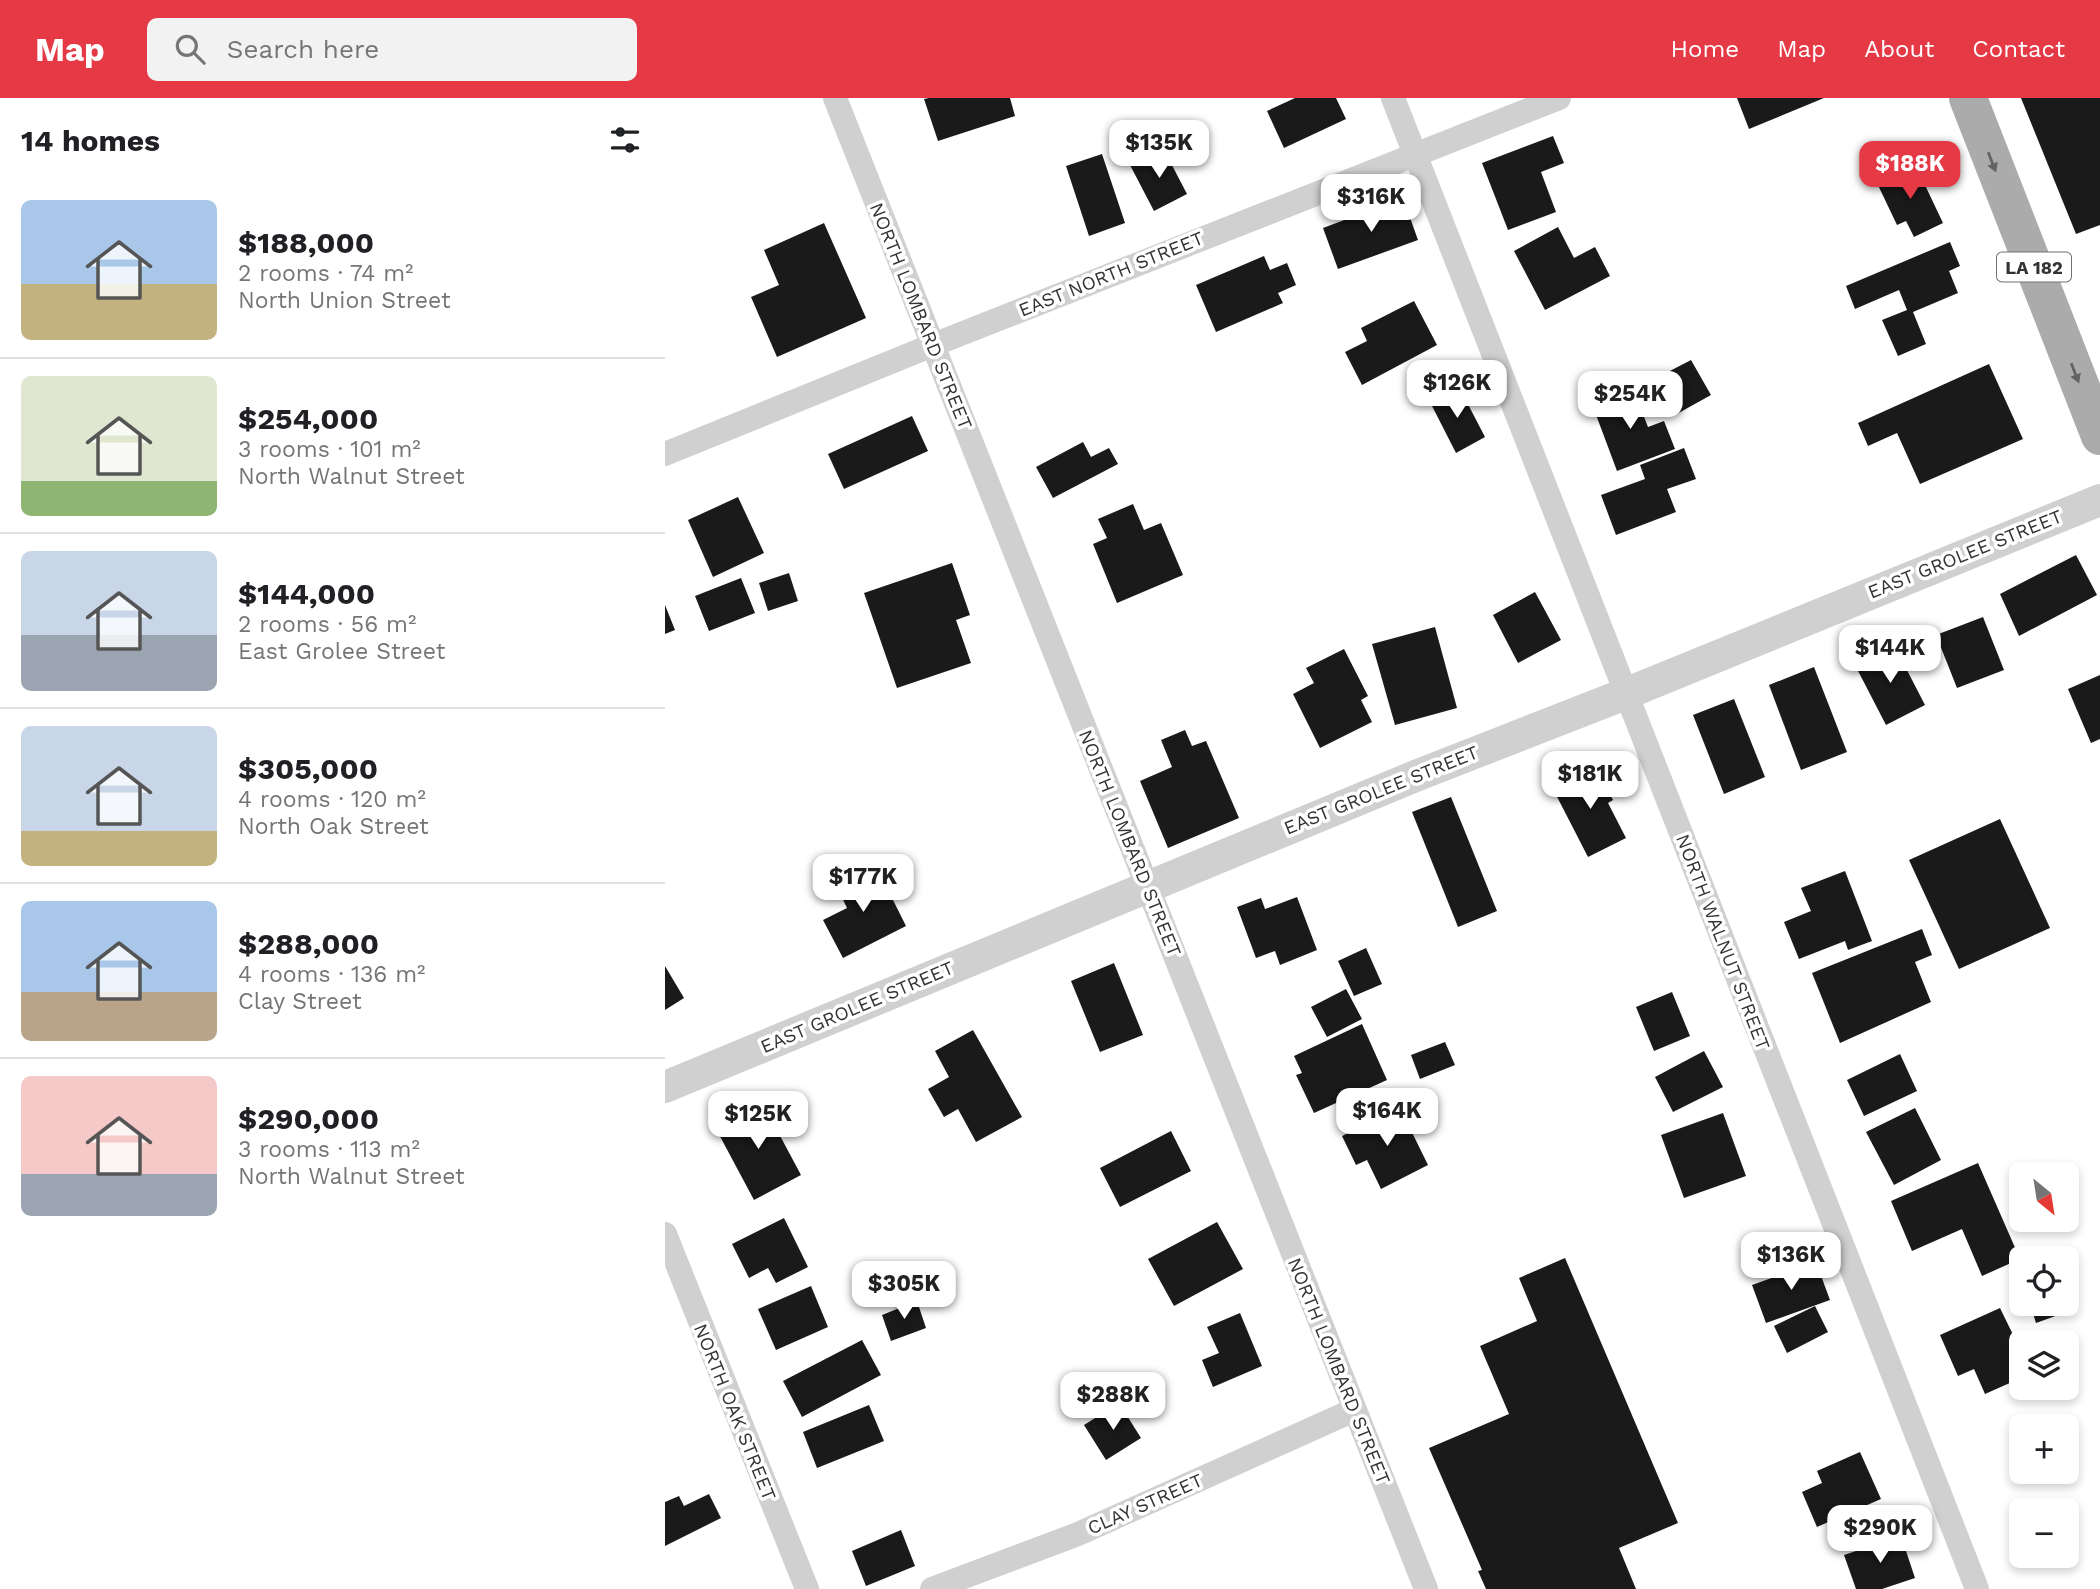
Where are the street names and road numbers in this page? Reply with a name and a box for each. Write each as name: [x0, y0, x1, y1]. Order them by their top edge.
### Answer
street label: NORTH LOMBARD STREET: [865, 199, 977, 433]
street label: EAST NORTH STREET: [1015, 226, 1207, 322]
road number: LA 182: [1997, 252, 2071, 282]
street label: EAST GROLEE STREET: [1864, 504, 2066, 604]
street label: NORTH LOMBARD STREET: [1074, 726, 1186, 960]
street label: EAST GROLEE STREET: [1280, 740, 1482, 840]
street label: NORTH WALNUT STREET: [1671, 831, 1775, 1053]
street label: EAST GROLEE STREET: [757, 956, 957, 1058]
street label: NORTH LOMBARD STREET: [1283, 1254, 1395, 1488]
street label: NORTH OAK STREET: [689, 1320, 781, 1504]
street label: CLAY STREET: [1084, 1468, 1206, 1540]

